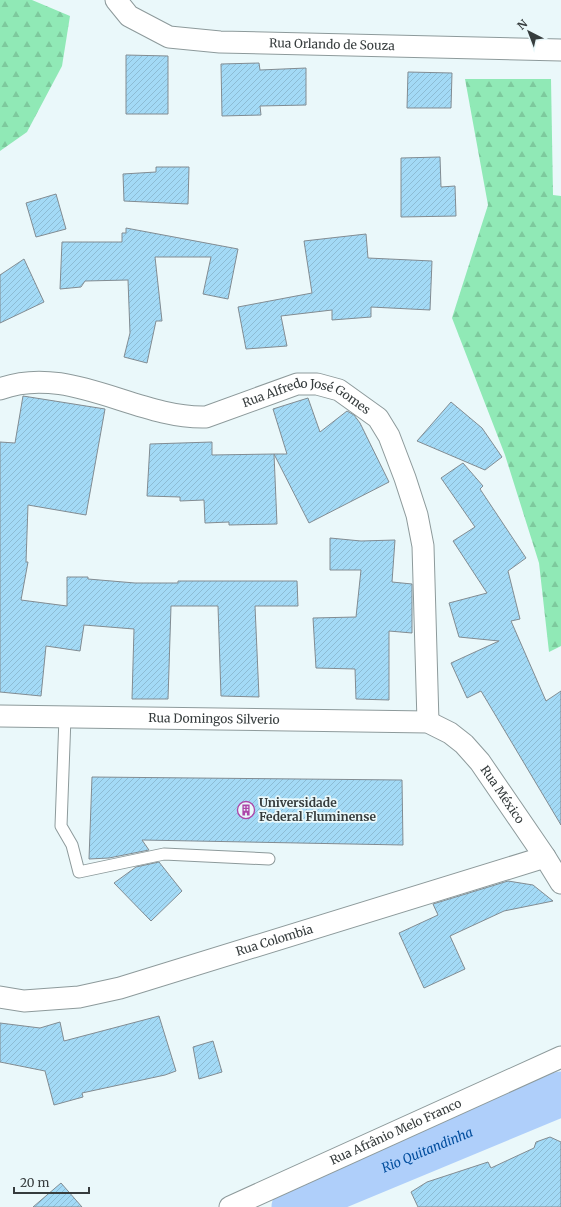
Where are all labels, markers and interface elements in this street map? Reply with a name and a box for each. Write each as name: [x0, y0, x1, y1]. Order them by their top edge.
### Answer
north arrow: [509, 12, 549, 52]
text: N: [514, 16, 530, 33]
street label: Rua Orlando de Souza: [269, 35, 395, 53]
text: Rua Alfredo José Gomes: [240, 375, 374, 417]
street label: Rua Alfredo José Gomes: [237, 398, 375, 422]
street label: Rua Domingos Silverio: [148, 710, 280, 727]
street label: Rua México: [478, 762, 528, 826]
place label: Universidade Federal Fluminense: [259, 795, 376, 824]
building icon: Universidade Federal Fluminense: [236, 800, 256, 820]
street label: Rua Colombia: [234, 921, 315, 959]
street label: Rua Afrânio Melo Franco: [327, 1095, 464, 1168]
water label: Rio Quitandinha: [379, 1124, 475, 1177]
scale bar: [14, 1169, 89, 1195]
text: 20 m: [20, 1175, 49, 1190]

